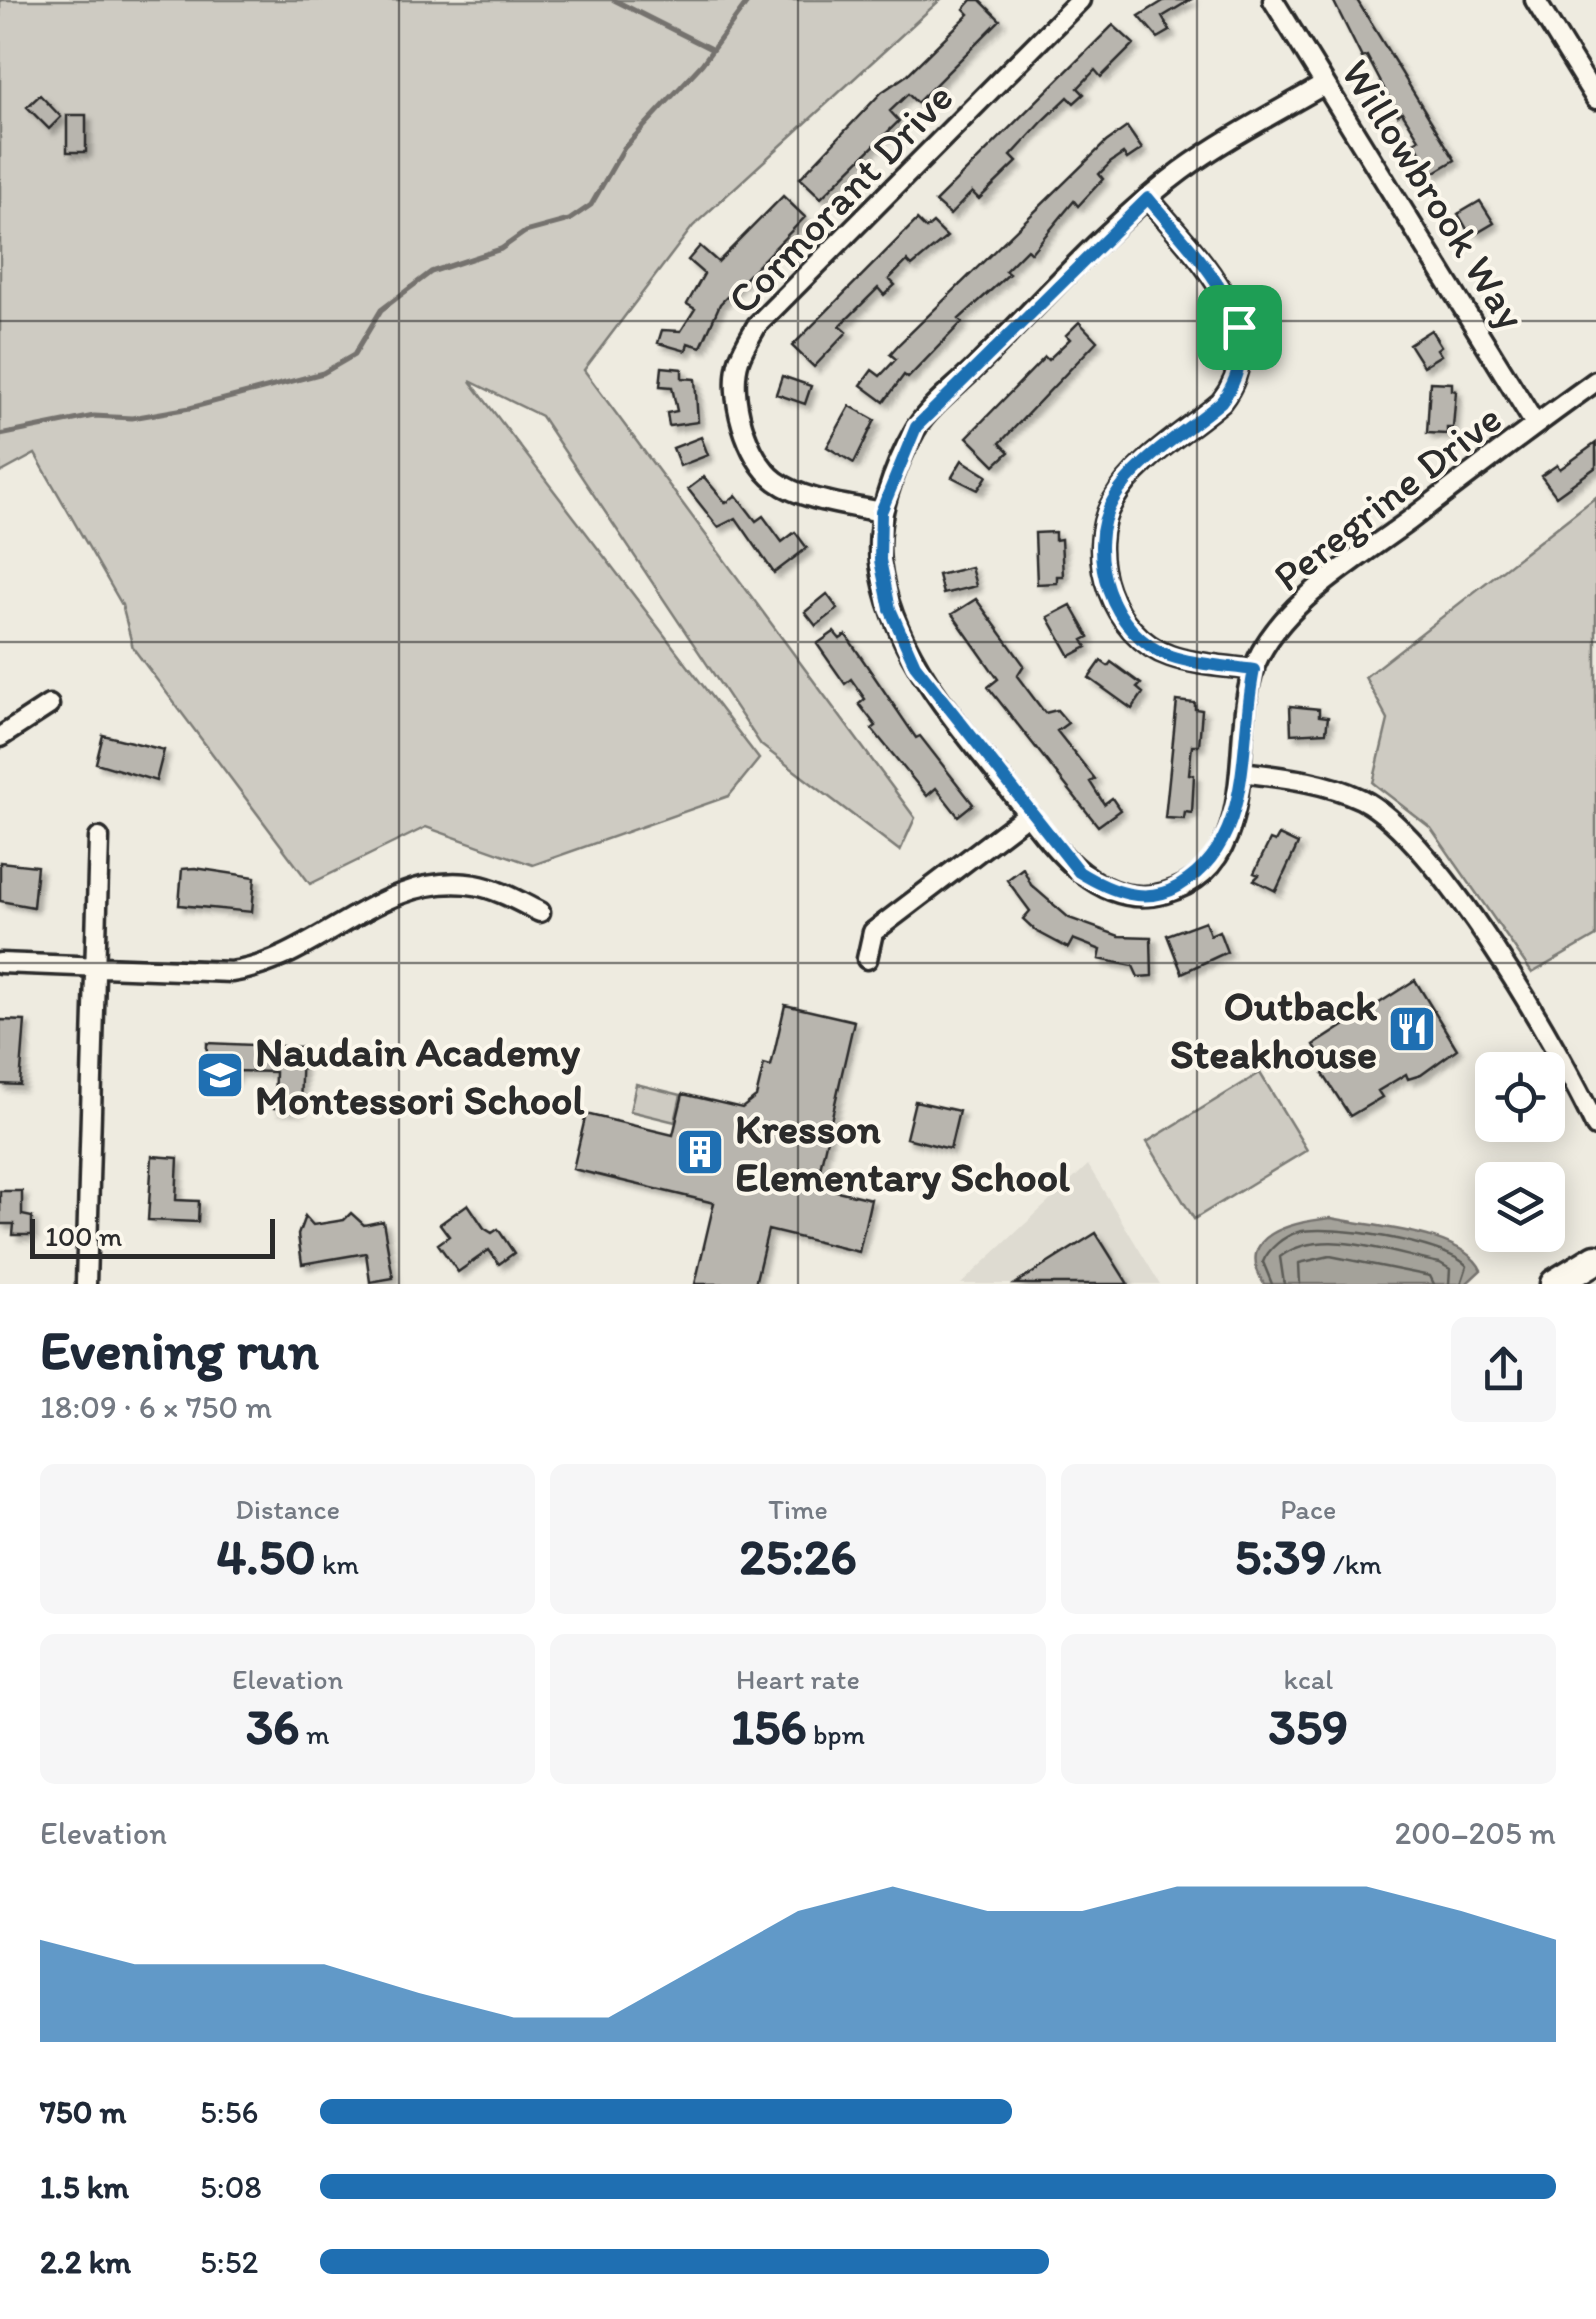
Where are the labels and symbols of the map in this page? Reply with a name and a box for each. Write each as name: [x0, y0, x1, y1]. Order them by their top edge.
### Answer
street label: Willowbrook Way: [1331, 50, 1537, 339]
street label: Cormorant Drive: [717, 72, 963, 324]
pin: [1197, 285, 1282, 370]
street label: Peregrine Drive: [1263, 392, 1511, 602]
place label: Outback Steakhouse: [1170, 980, 1377, 1079]
restaurant icon: Outback Steakhouse: [1386, 1003, 1438, 1055]
place label: Naudain Academy Montessori School: [255, 1026, 584, 1125]
school or university icon: Naudain Academy Montessori School: [194, 1049, 246, 1101]
place label: Kresson Elementary School: [735, 1103, 1070, 1202]
building icon: Kresson Elementary School: [674, 1126, 726, 1178]
scale bar: [30, 1214, 275, 1258]

